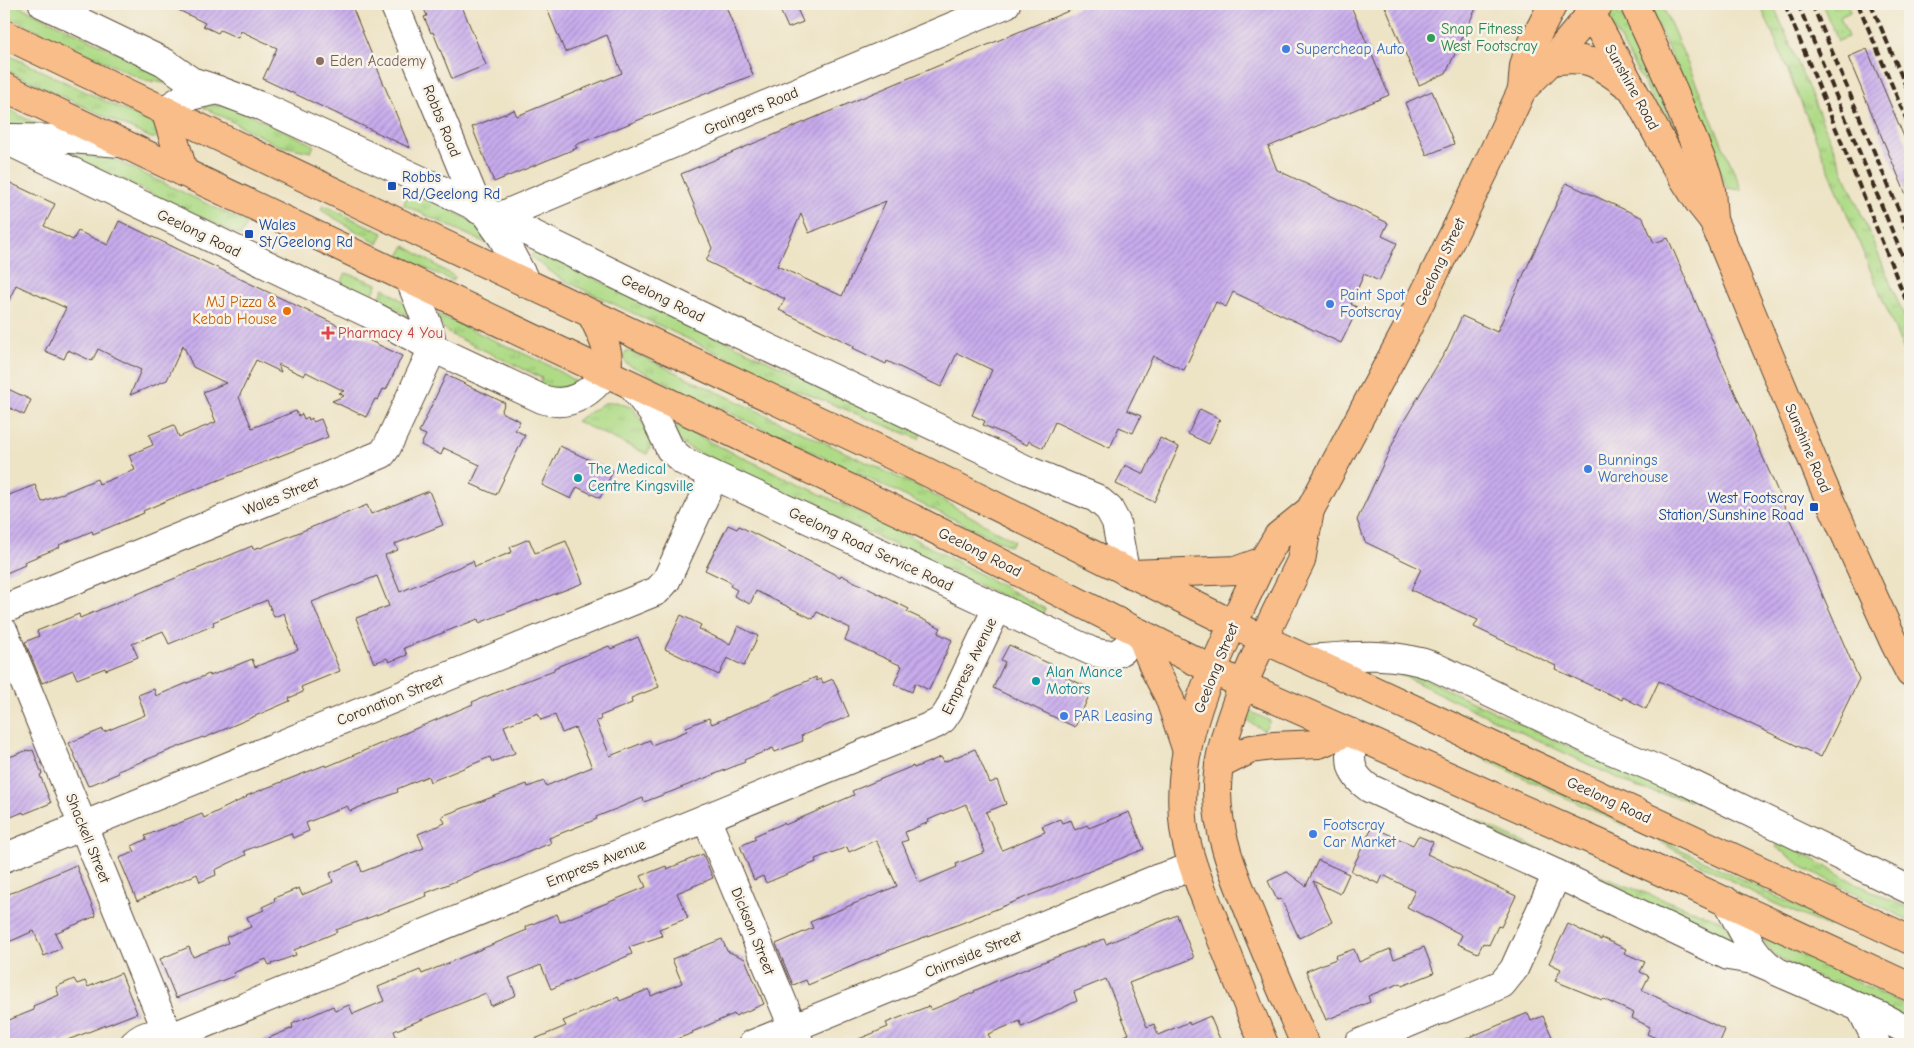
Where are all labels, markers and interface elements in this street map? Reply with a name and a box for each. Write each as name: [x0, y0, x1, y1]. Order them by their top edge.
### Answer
place label: Snap Fitness West Footscray: [1441, 20, 1538, 55]
marker: Snap Fitness West Footscray: [1425, 32, 1437, 44]
place label: Supercheap Auto: [1296, 40, 1405, 58]
street label: Sunshine Road: [1601, 41, 1663, 133]
marker: Supercheap Auto: [1280, 43, 1292, 55]
place label: Eden Academy: [330, 52, 426, 70]
marker: Eden Academy: [314, 55, 326, 67]
street label: Robbs Road: [419, 82, 465, 160]
street label: Graingers Road: [701, 83, 801, 139]
place label: Robbs Rd/Geelong Rd: [402, 168, 500, 203]
marker: Robbs Rd/Geelong Rd: [386, 180, 398, 192]
street label: Geelong Road: [154, 205, 244, 261]
street label: Geelong Street: [1411, 214, 1469, 309]
place label: Wales St/Geelong Rd: [259, 216, 353, 251]
marker: Wales St/Geelong Rd: [243, 228, 255, 240]
street label: Geelong Road: [618, 270, 708, 326]
place label: Paint Spot Footscray: [1340, 286, 1406, 321]
place label: MJ Pizza & Kebab House: [192, 293, 277, 328]
marker: Paint Spot Footscray: [1324, 298, 1336, 310]
marker: MJ Pizza & Kebab House: [281, 305, 293, 317]
place label: Pharmacy 4 You: [338, 324, 443, 342]
marker: Pharmacy 4 You: [322, 327, 334, 339]
street label: Sunshine Road: [1781, 401, 1835, 495]
place label: Bunnings Warehouse: [1598, 451, 1669, 486]
place label: The Medical Centre Kingsville: [588, 460, 694, 495]
marker: Bunnings Warehouse: [1582, 463, 1594, 475]
marker: The Medical Centre Kingsville: [572, 472, 584, 484]
street label: Wales Street: [241, 473, 322, 519]
place label: West Footscray Station/Sunshine Road: [1659, 489, 1804, 524]
marker: West Footscray Station/Sunshine Road: [1808, 501, 1820, 513]
street label: Geelong Road Service Road: [786, 503, 956, 595]
street label: Geelong Road: [936, 523, 1024, 581]
street label: Empress Avenue: [938, 614, 1000, 717]
street label: Geelong Street: [1190, 620, 1243, 716]
place label: Alan Mance Motors: [1046, 663, 1123, 698]
street label: Coronation Street: [334, 670, 447, 730]
marker: Alan Mance Motors: [1030, 675, 1042, 687]
place label: PAR Leasing: [1074, 707, 1153, 725]
marker: PAR Leasing: [1058, 710, 1070, 722]
street label: Geelong Road: [1564, 773, 1654, 827]
street label: Shackell Street: [62, 791, 114, 886]
place label: Footscray Car Market: [1323, 816, 1397, 851]
marker: Footscray Car Market: [1307, 828, 1319, 840]
street label: Empress Avenue: [544, 835, 649, 891]
street label: Dickson Street: [727, 885, 779, 978]
street label: Chirnside Street: [922, 926, 1025, 982]

